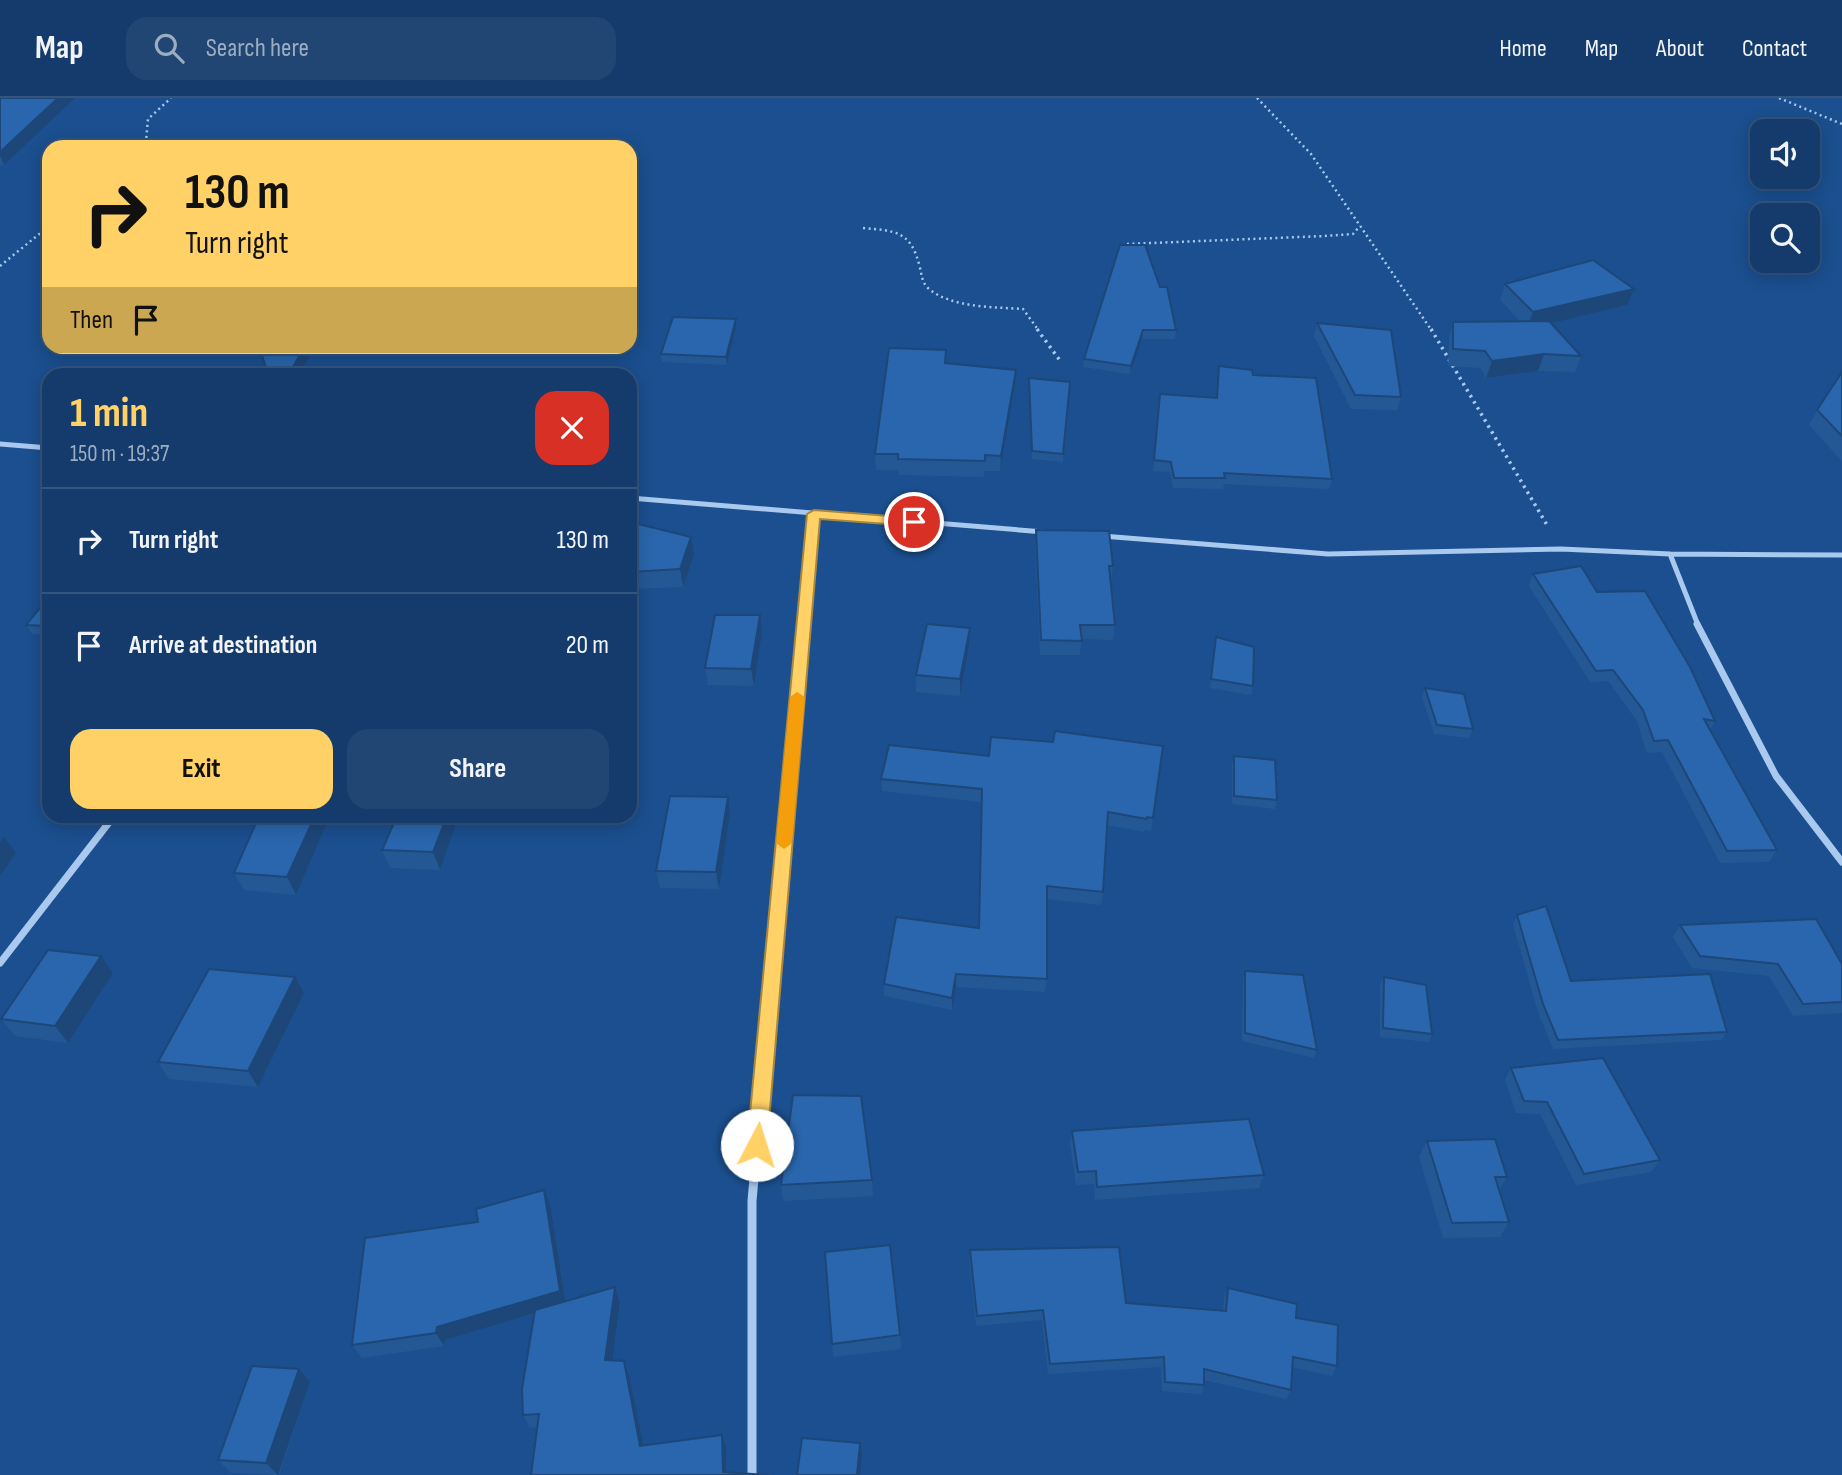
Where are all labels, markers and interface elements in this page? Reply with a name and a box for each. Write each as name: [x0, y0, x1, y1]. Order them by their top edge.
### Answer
search box: [126, 17, 616, 80]
text: Map: [35, 28, 84, 68]
icon: search: [150, 29, 188, 67]
text: Search here: [206, 33, 309, 64]
text: Home: [1499, 34, 1547, 63]
text: Map: [1585, 34, 1618, 63]
text: About: [1656, 34, 1704, 63]
text: Contact: [1742, 34, 1807, 63]
map controls: [1750, 119, 1820, 273]
button: sound: [1750, 119, 1820, 189]
text: 130 m: [185, 164, 290, 223]
icon: right: [70, 168, 161, 259]
button: search: [1750, 203, 1820, 273]
text: Turn right: [185, 224, 289, 263]
icon: arrive: [127, 301, 165, 339]
text: Then: [70, 305, 113, 336]
text: 1 min: [70, 388, 148, 439]
button: close: [535, 391, 609, 465]
text: 150 m · 19:37: [70, 440, 169, 468]
pin: [884, 492, 944, 552]
icon: arrive: [895, 503, 933, 541]
icon: right: [70, 522, 108, 560]
text: Turn right: [129, 525, 218, 556]
text: 130 m: [557, 525, 609, 556]
icon: arrive: [70, 627, 108, 665]
text: Arrive at destination: [129, 630, 317, 661]
text: 20 m: [566, 630, 609, 661]
button: Exit: [70, 729, 333, 809]
button: Share: [347, 729, 609, 809]
position arrow: [720, 1108, 794, 1182]

